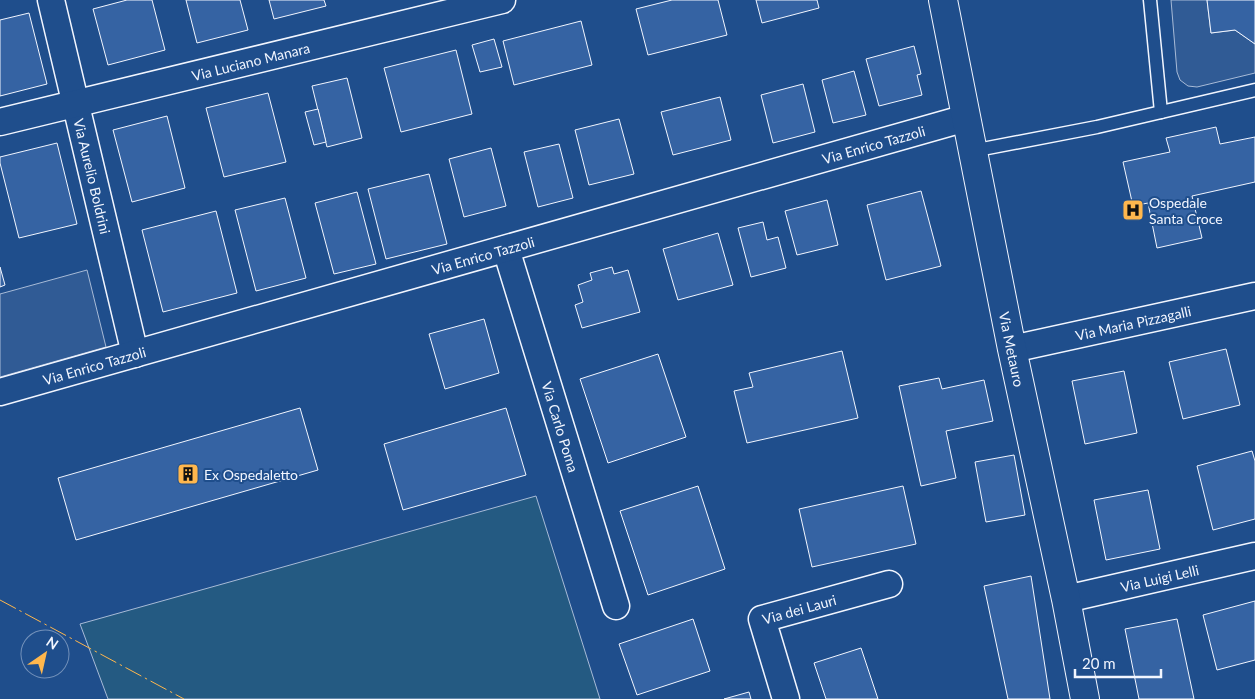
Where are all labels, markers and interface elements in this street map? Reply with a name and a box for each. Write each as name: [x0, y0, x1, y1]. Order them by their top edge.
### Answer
street label: Via Luciano Manara: [190, 39, 311, 84]
street label: Via Aurelio Boldrini: [71, 117, 115, 236]
street label: Via Enrico Tazzoli: [820, 122, 927, 167]
place label: Ospedale Santa Croce: [1149, 194, 1223, 227]
hospital icon: Ospedale Santa Croce: [1121, 198, 1145, 222]
street label: Via Enrico Tazzoli: [430, 232, 536, 278]
street label: Via Maria Pizzagalli: [1074, 302, 1193, 343]
street label: Via Metauro: [996, 310, 1028, 388]
street label: Via Enrico Tazzoli: [41, 343, 148, 388]
street label: Via Carlo Poma: [539, 379, 583, 474]
building icon: Ex Ospedaletto: [176, 462, 200, 486]
place label: Ex Ospedaletto: [204, 466, 298, 483]
street label: Via Luigi Lelli: [1119, 561, 1200, 595]
street label: Via dei Lauri: [760, 590, 838, 627]
north arrow: [20, 629, 70, 679]
text: N: [43, 633, 62, 653]
scale bar: [1075, 646, 1161, 678]
text: 20 m: [1082, 654, 1116, 672]

